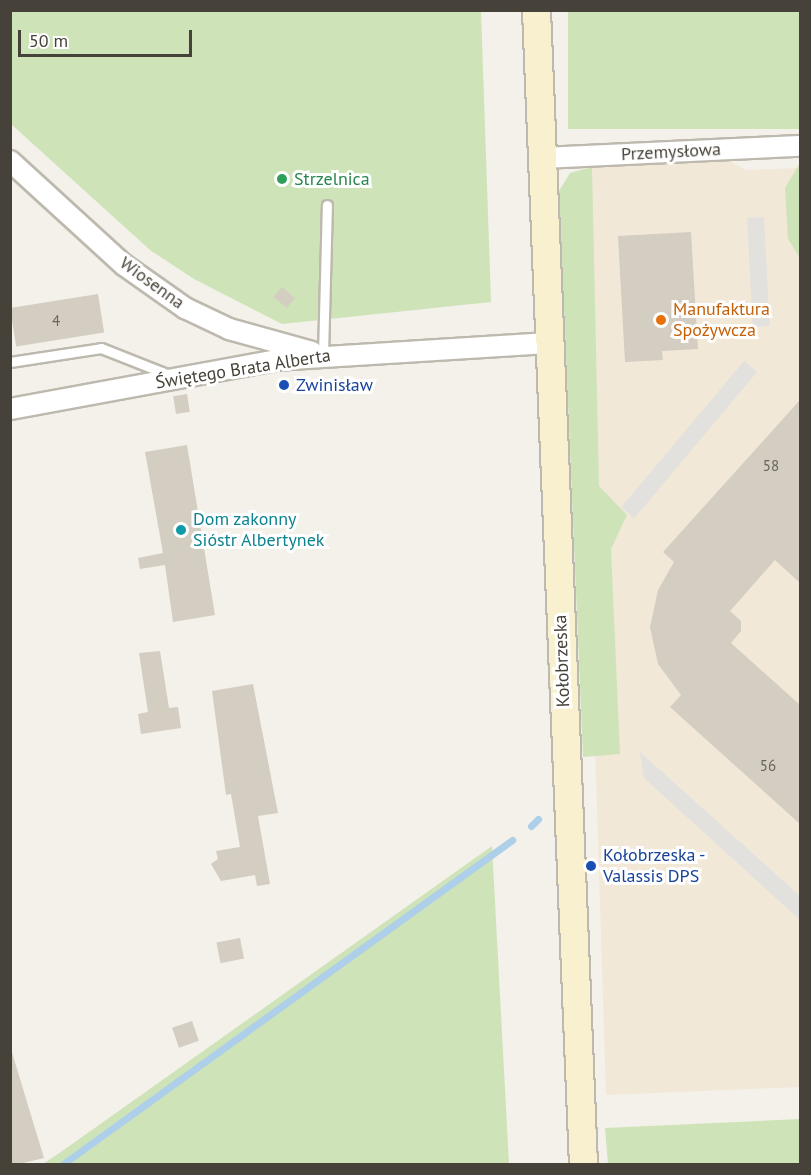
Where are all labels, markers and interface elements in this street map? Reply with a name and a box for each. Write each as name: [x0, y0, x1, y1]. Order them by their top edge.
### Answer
scale bar: [21, 18, 195, 56]
text: 50 m: [29, 29, 68, 52]
street label: Przemysłowa: [621, 139, 721, 165]
place label: Strzelnica: [294, 168, 370, 190]
marker: Strzelnica: [275, 172, 289, 186]
street label: Wiosenna: [115, 252, 189, 314]
place label: Manufaktura Spożywcza: [673, 299, 770, 342]
house number: 4: [52, 312, 60, 330]
marker: Manufaktura Spożywcza: [654, 313, 668, 327]
street label: Świętego Brata Alberta: [154, 344, 332, 394]
place label: Zwinisław: [296, 374, 373, 396]
marker: Zwinisław: [277, 378, 291, 392]
house number: 58: [763, 457, 779, 475]
place label: Dom zakonny Sióstr Albertynek: [193, 509, 325, 552]
marker: Dom zakonny Sióstr Albertynek: [174, 523, 188, 537]
street label: Kołobrzeska: [550, 614, 574, 708]
house number: 56: [760, 757, 776, 775]
place label: Kołobrzeska - Valassis DPS: [603, 845, 707, 888]
marker: Kołobrzeska - Valassis DPS: [584, 859, 598, 873]

